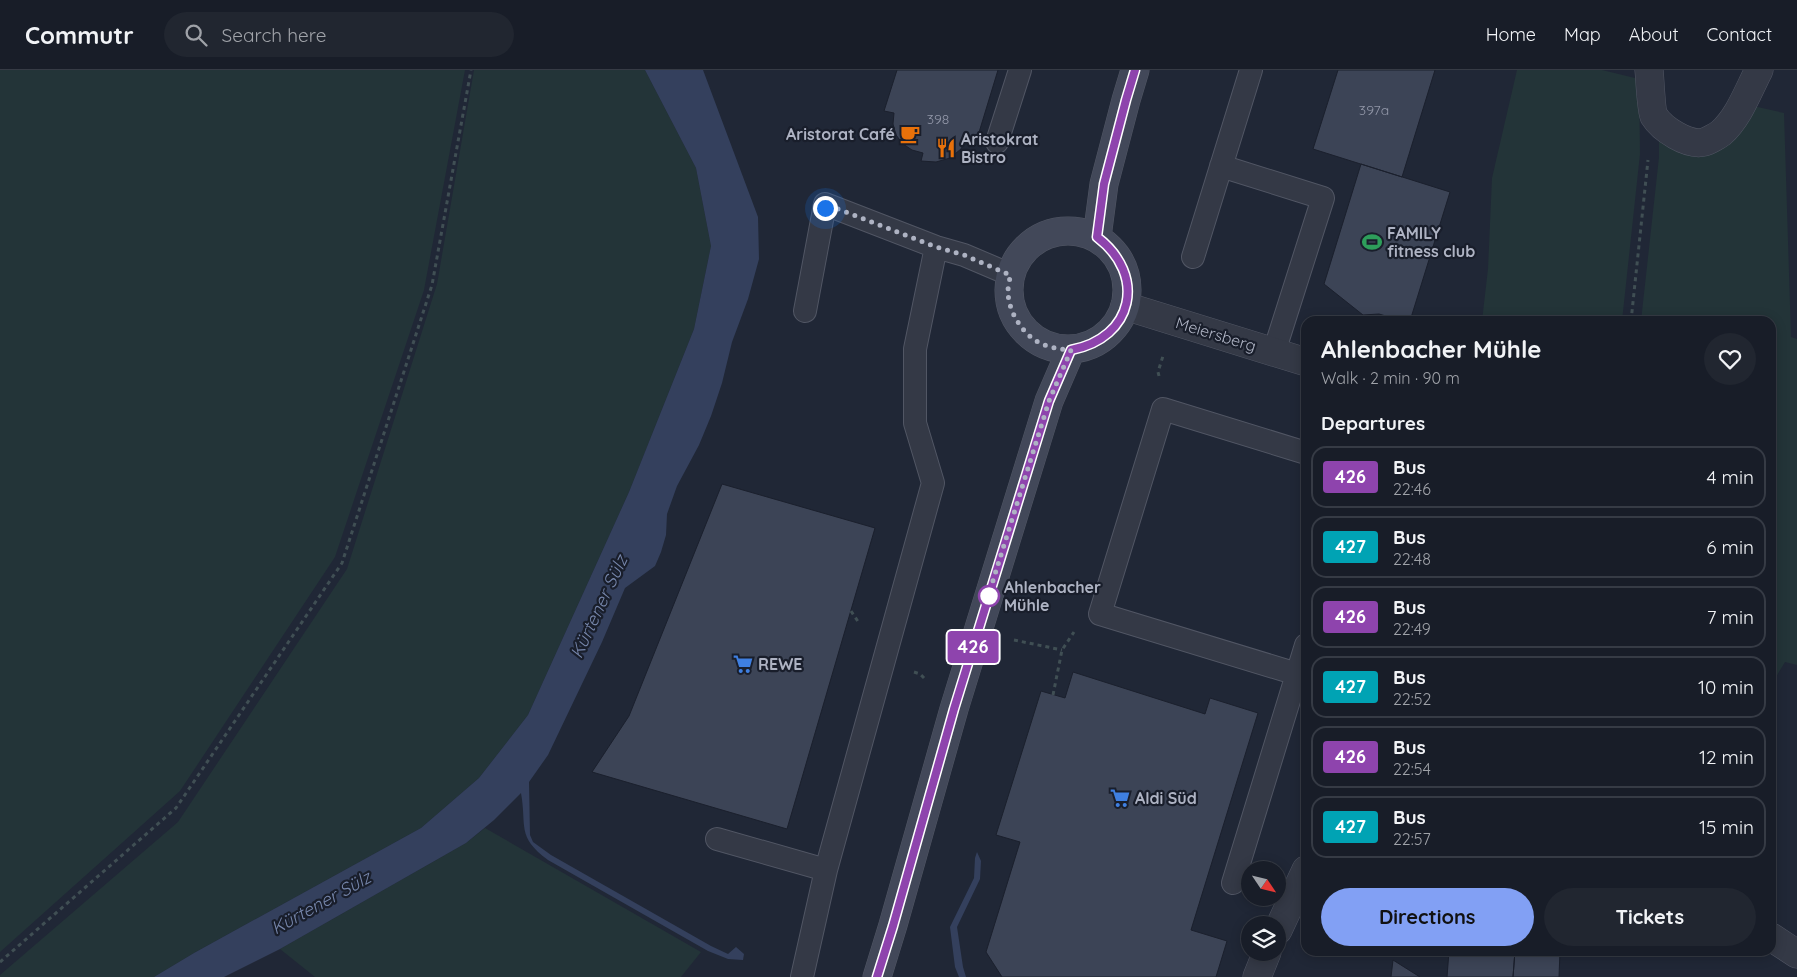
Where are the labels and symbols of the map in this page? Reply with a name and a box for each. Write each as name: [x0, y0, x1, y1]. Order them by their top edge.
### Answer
house number: 397a: [1359, 101, 1389, 119]
house number: 398: [927, 110, 949, 128]
cafe icon: Aristorat Café: [899, 123, 921, 145]
place label: Aristorat Café: [786, 124, 895, 144]
place label: Aristokrat Bistro: [961, 129, 1039, 167]
restaurant icon: Aristokrat Bistro: [935, 137, 957, 159]
your location: [813, 196, 838, 221]
place label: FAMILY fitness club: [1387, 223, 1475, 261]
sports icon: FAMILY fitness club: [1361, 231, 1383, 253]
street label: Meiersberg: [1173, 312, 1259, 356]
water label: Kürtener Sülz: [565, 550, 633, 662]
place label: Ahlenbacher Mühle: [1004, 577, 1101, 615]
marker: Ahlenbacher Mühle: [978, 585, 1000, 607]
line badge: 426: [944, 631, 1002, 663]
supermarket icon: REWE: [732, 653, 754, 675]
place label: REWE: [758, 654, 802, 674]
supermarket icon: Aldi Süd: [1109, 787, 1131, 809]
place label: Aldi Süd: [1135, 788, 1197, 808]
north arrow: [1241, 861, 1286, 906]
water label: Kürtener Sülz: [267, 864, 377, 939]

